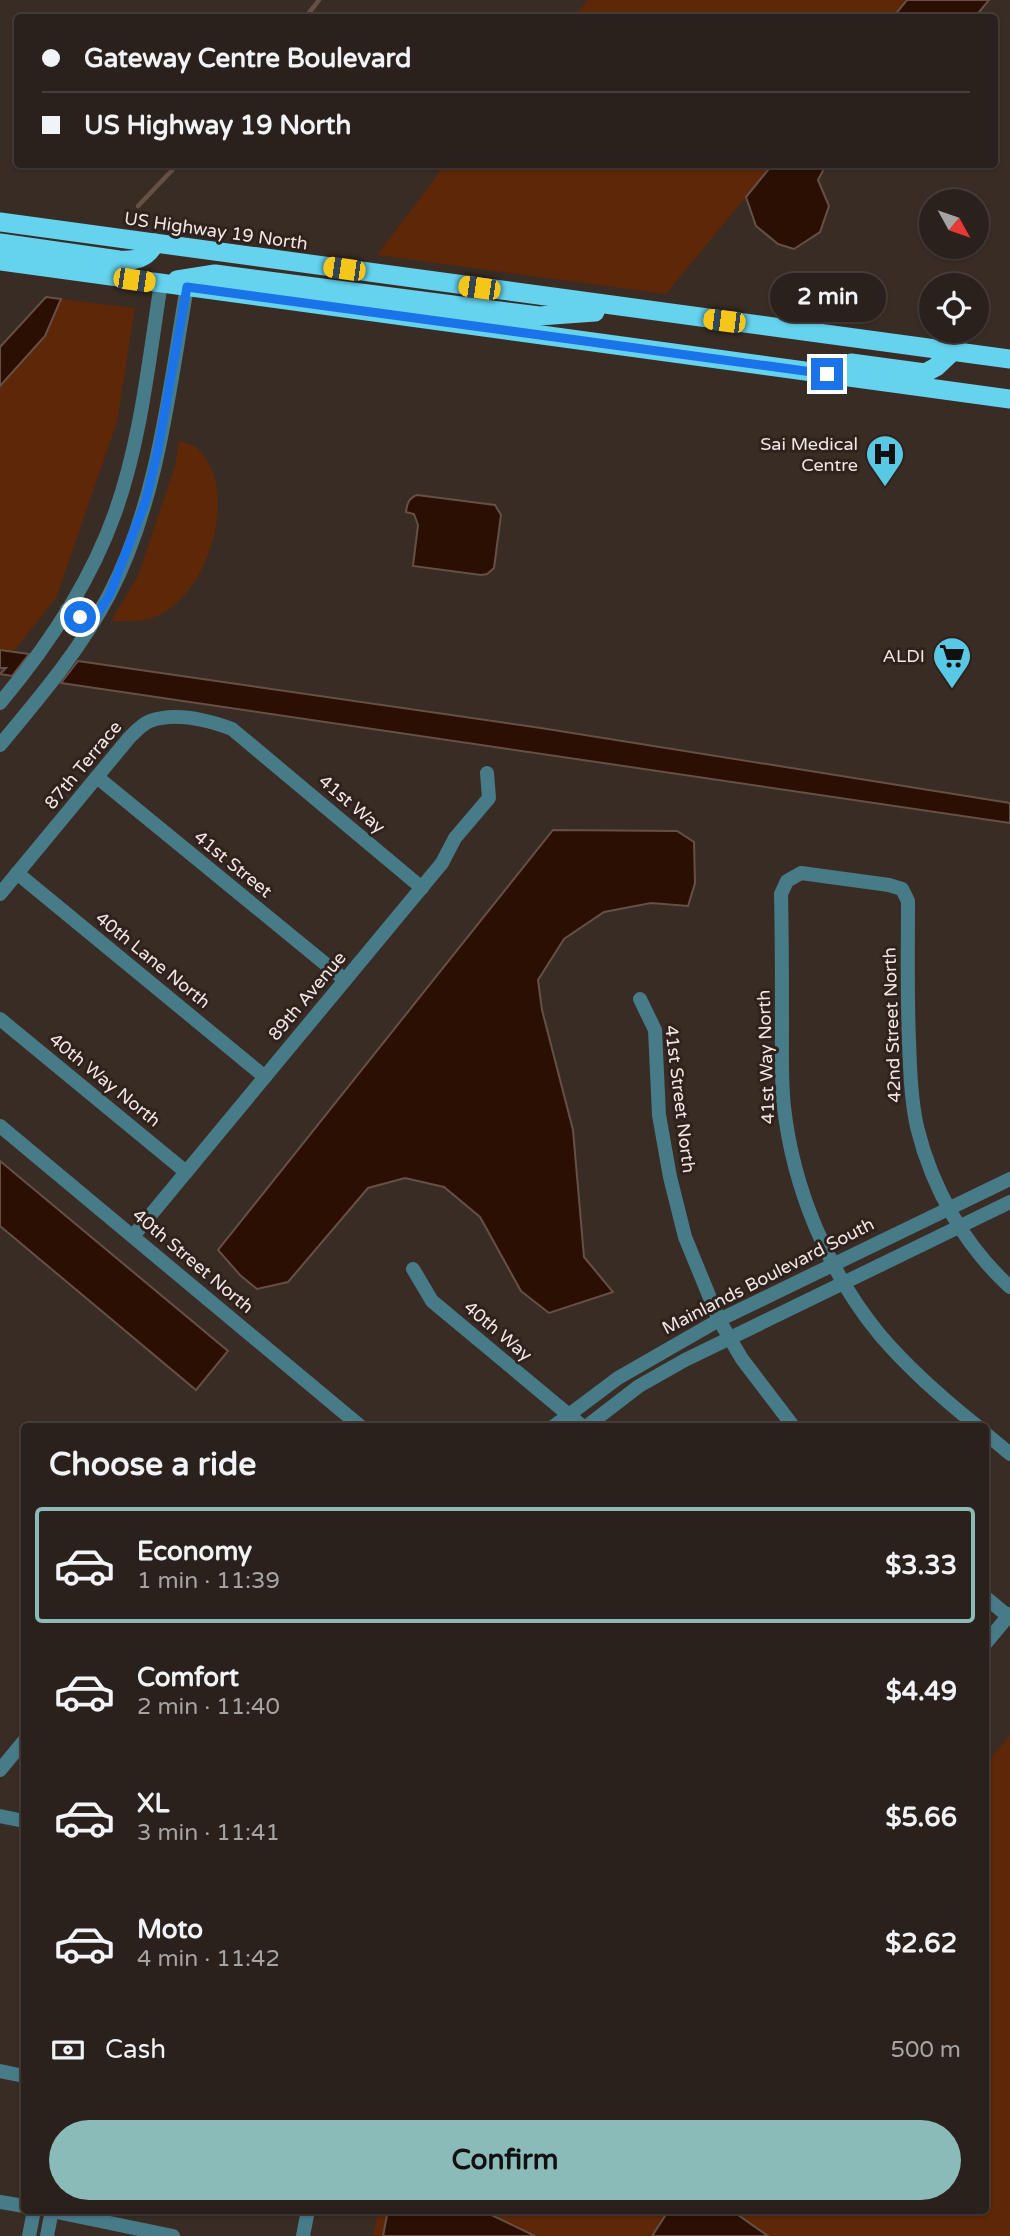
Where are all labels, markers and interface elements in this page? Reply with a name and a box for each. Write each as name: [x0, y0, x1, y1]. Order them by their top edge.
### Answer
text: Gateway Centre Boulevard: [84, 43, 412, 74]
text: US Highway 19 North: [84, 110, 351, 141]
north arrow: [919, 189, 989, 259]
map controls: [919, 189, 989, 343]
street label: US Highway 19 North: [123, 207, 309, 255]
car: [322, 256, 367, 282]
car: [112, 267, 157, 293]
callout: 2 min: [769, 272, 885, 322]
button: locate: [919, 273, 989, 343]
car: [457, 275, 502, 301]
text: 2 min: [797, 283, 859, 311]
car: [702, 308, 747, 334]
route end: [811, 358, 843, 390]
place label: Sai Medical Centre: [760, 433, 858, 476]
hospital icon: Sai Medical Centre: [864, 433, 906, 488]
route start: [64, 601, 96, 633]
supermarket icon: ALDI: [931, 635, 973, 690]
place label: ALDI: [883, 645, 925, 667]
street label: 87th Terrace: [40, 716, 126, 814]
street label: 41st Way: [314, 770, 390, 838]
street label: 41st Street: [189, 826, 277, 902]
street label: 40th Lane North: [91, 907, 215, 1013]
street label: 89th Avenue: [263, 947, 351, 1045]
street label: 42nd Street North: [878, 947, 906, 1103]
street label: 41st Way North: [753, 989, 779, 1125]
street label: 41st Street North: [660, 1024, 700, 1174]
street label: 40th Way North: [45, 1028, 165, 1132]
street label: 40th Street North: [128, 1204, 258, 1318]
street label: Mainlands Boulevard South: [658, 1213, 878, 1339]
street label: 40th Way: [459, 1296, 537, 1366]
text: Choose a ride: [49, 1446, 256, 1484]
icon: car: [53, 1534, 116, 1597]
text: Economy: [137, 1536, 252, 1567]
text: $3.33: [885, 1550, 957, 1581]
text: 1 min · 11:39: [137, 1567, 280, 1595]
icon: car: [53, 1660, 116, 1723]
text: Comfort: [137, 1662, 239, 1693]
text: $4.49: [886, 1676, 957, 1707]
text: 2 min · 11:40: [137, 1693, 280, 1721]
icon: car: [53, 1786, 116, 1849]
text: XL: [137, 1788, 169, 1819]
text: $5.66: [885, 1802, 957, 1833]
text: 3 min · 11:41: [137, 1819, 280, 1847]
icon: car: [53, 1912, 116, 1975]
text: Moto: [137, 1914, 203, 1945]
text: $2.62: [885, 1928, 957, 1959]
text: 4 min · 11:42: [137, 1945, 280, 1973]
icon: cash: [49, 2031, 87, 2069]
text: Cash: [105, 2034, 166, 2065]
text: 500 m: [891, 2036, 961, 2064]
button: Confirm: [49, 2120, 961, 2200]

